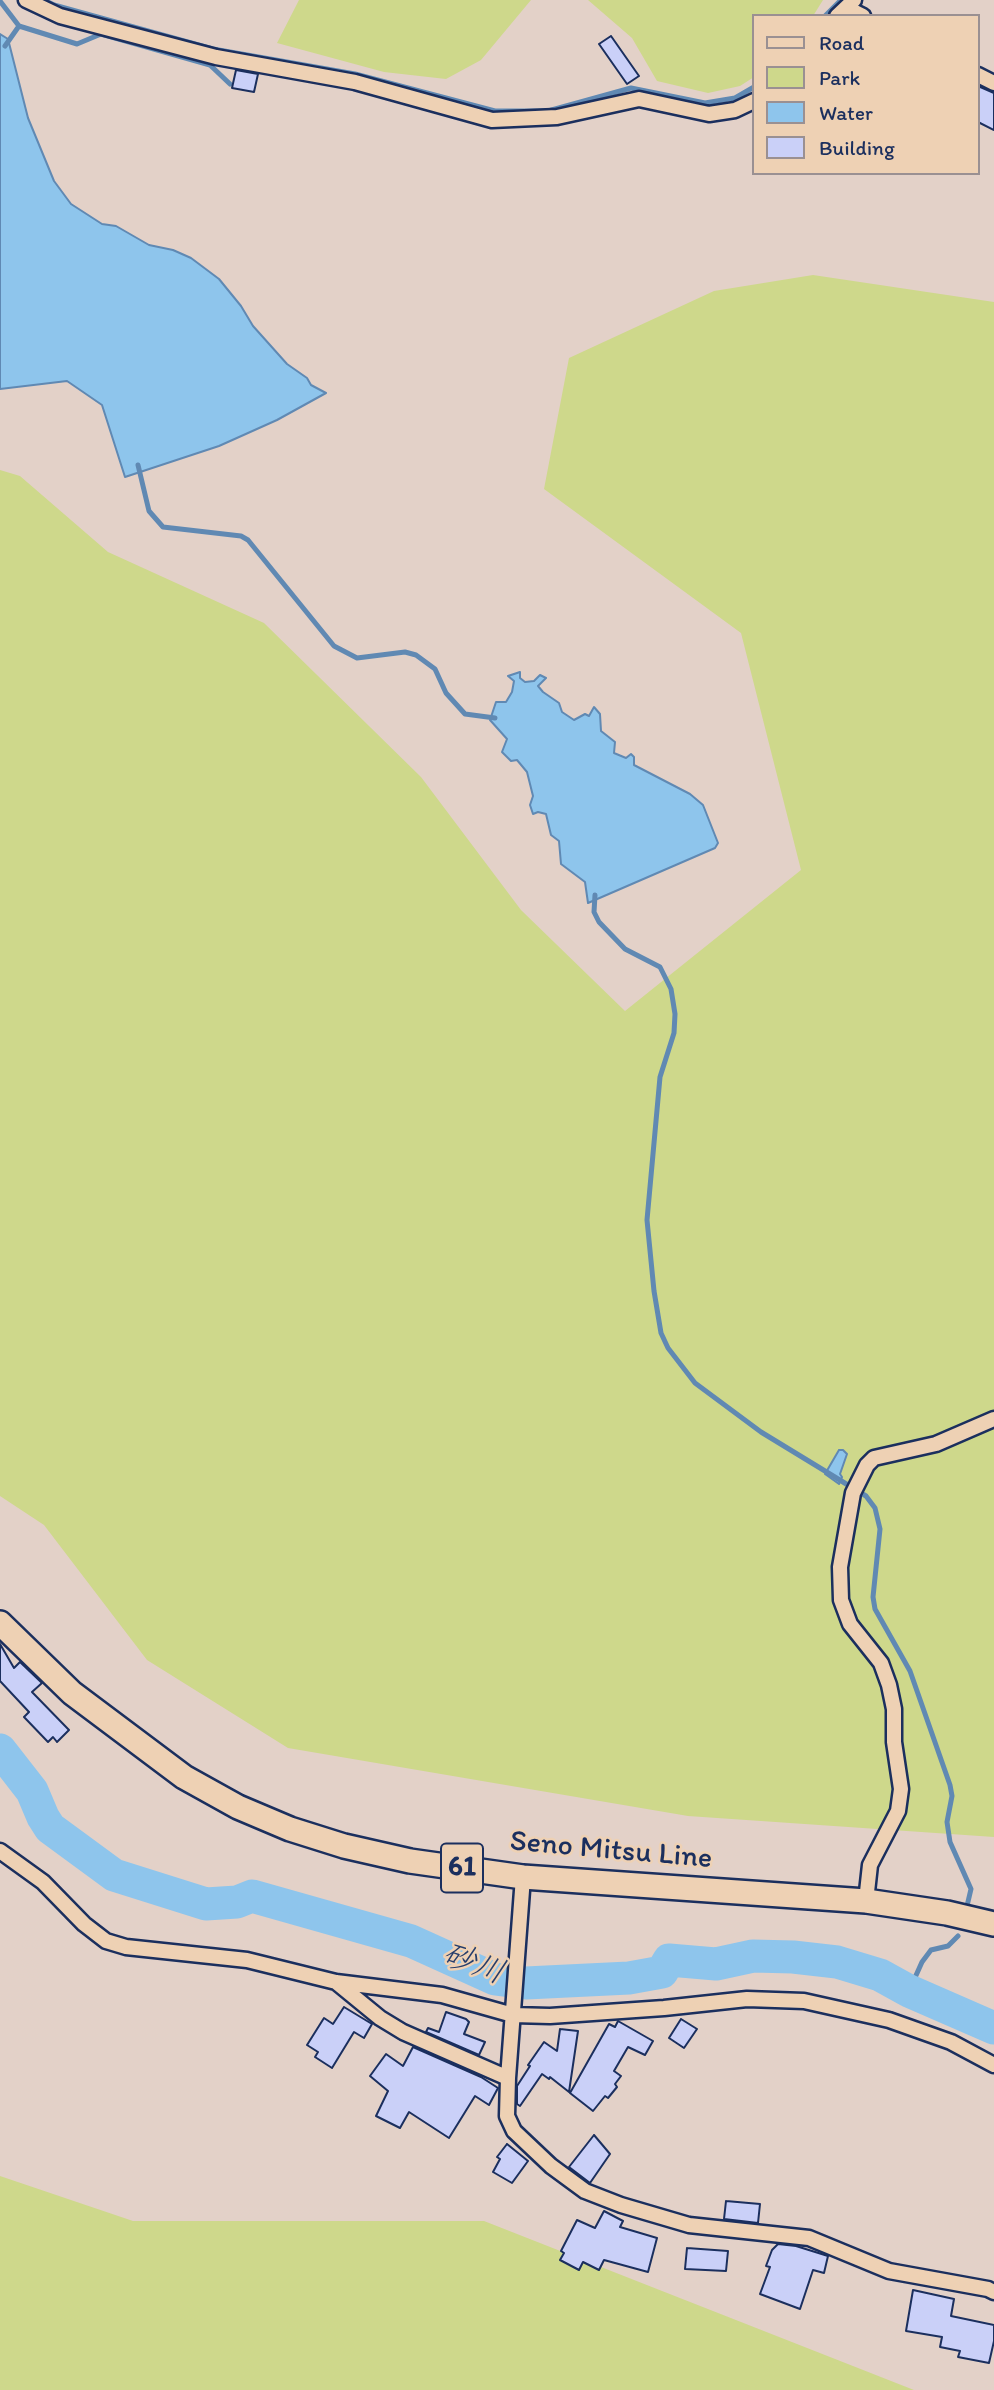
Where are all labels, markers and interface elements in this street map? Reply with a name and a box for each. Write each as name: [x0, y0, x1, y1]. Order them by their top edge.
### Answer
legend: [752, 14, 980, 175]
text: Road: [819, 30, 864, 55]
text: Park: [819, 65, 860, 90]
text: Water: [819, 100, 873, 125]
text: Building: [819, 135, 895, 160]
street label: Seno Mitsu Line: [508, 1824, 714, 1878]
road number: 61: [441, 1843, 483, 1892]
water label: 砂川: [436, 1936, 510, 1994]

